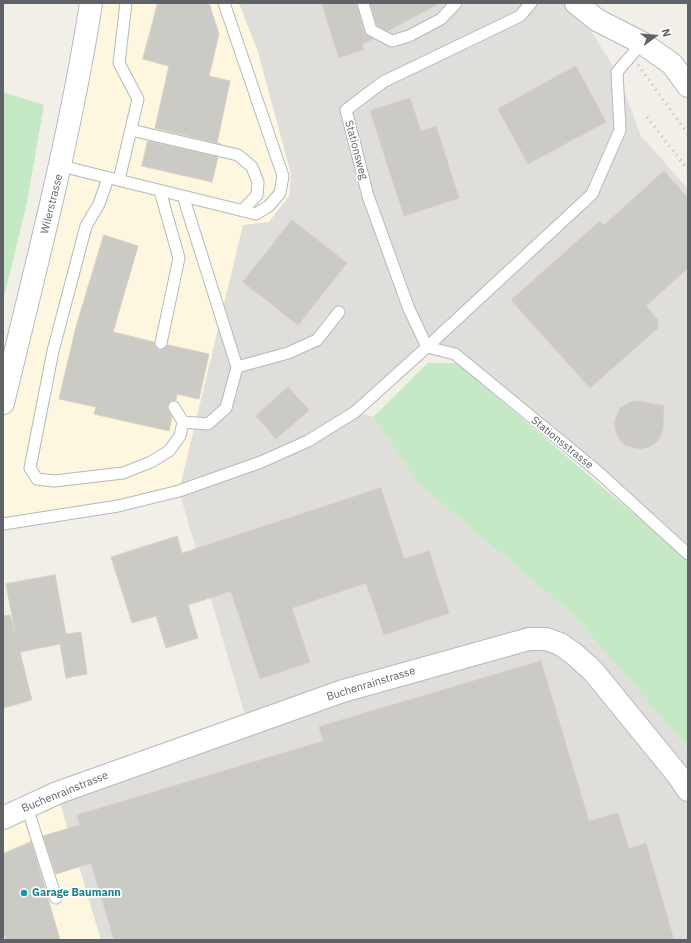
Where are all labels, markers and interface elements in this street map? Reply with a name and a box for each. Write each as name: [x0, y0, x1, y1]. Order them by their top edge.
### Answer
north arrow: [635, 16, 675, 56]
text: N: [659, 27, 674, 38]
street label: Stationsweg: [342, 119, 370, 181]
street label: Wilerstrasse: [38, 173, 66, 235]
street label: Stationsstrasse: [528, 414, 596, 472]
street label: Buchenrainstrasse: [325, 664, 417, 704]
street label: Buchenrainstrasse: [20, 769, 110, 815]
place label: Garage Baumann: [32, 886, 121, 900]
marker: Garage Baumann: [19, 888, 29, 898]

